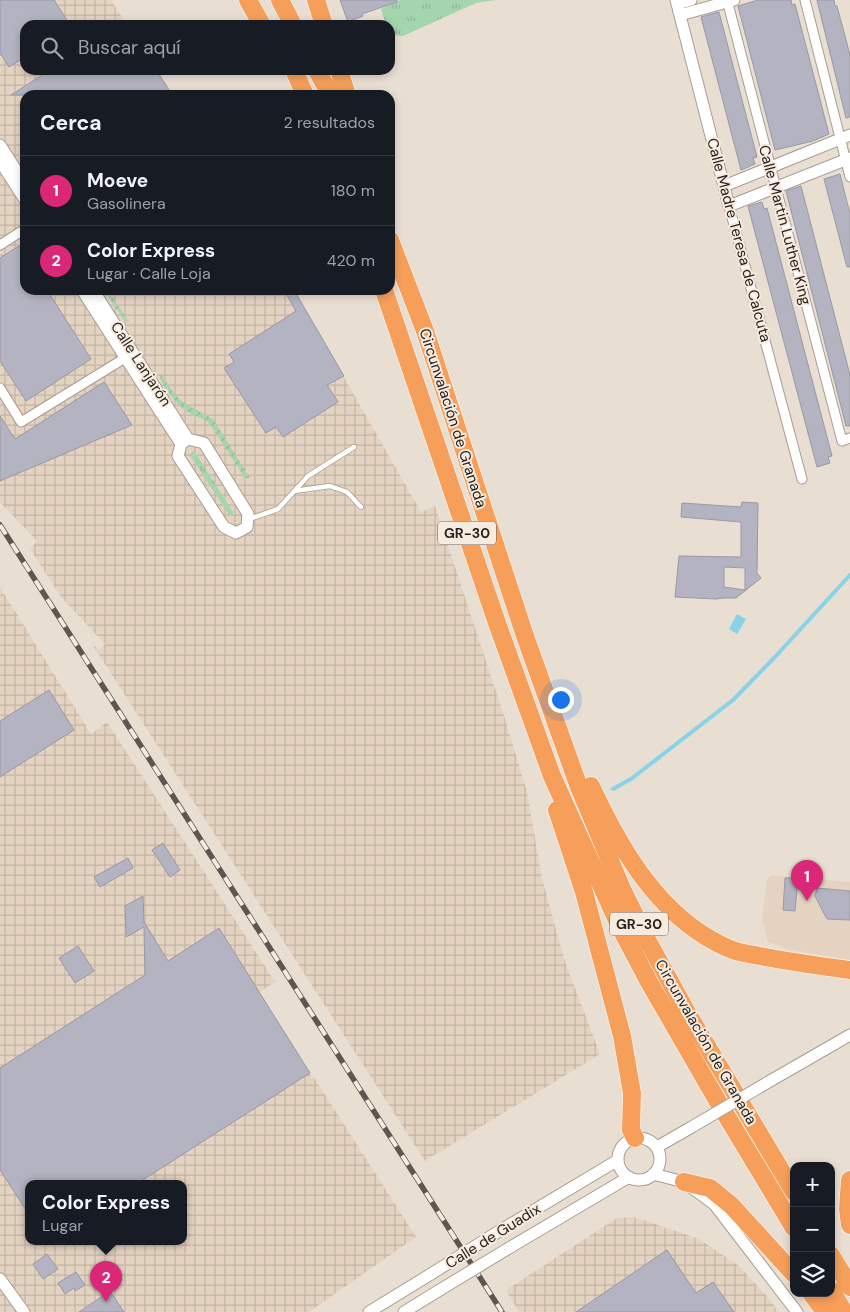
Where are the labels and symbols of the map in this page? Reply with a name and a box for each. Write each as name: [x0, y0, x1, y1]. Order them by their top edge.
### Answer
street label: Calle Madre Teresa de Calcuta: [702, 136, 776, 344]
street label: Calle Martin Luther King: [754, 143, 816, 307]
street label: Calle Lanjarón: [106, 318, 176, 410]
street label: Circunvalación de Granada: [415, 326, 491, 510]
road number: GR-30: [438, 522, 496, 544]
your location: [548, 687, 574, 713]
pin: 1: [791, 860, 823, 901]
road number: GR-30: [610, 912, 668, 936]
street label: Circunvalación de Granada: [650, 956, 762, 1128]
street label: Calle de Guadix: [442, 1198, 545, 1273]
pin: 2: [90, 1261, 122, 1302]

